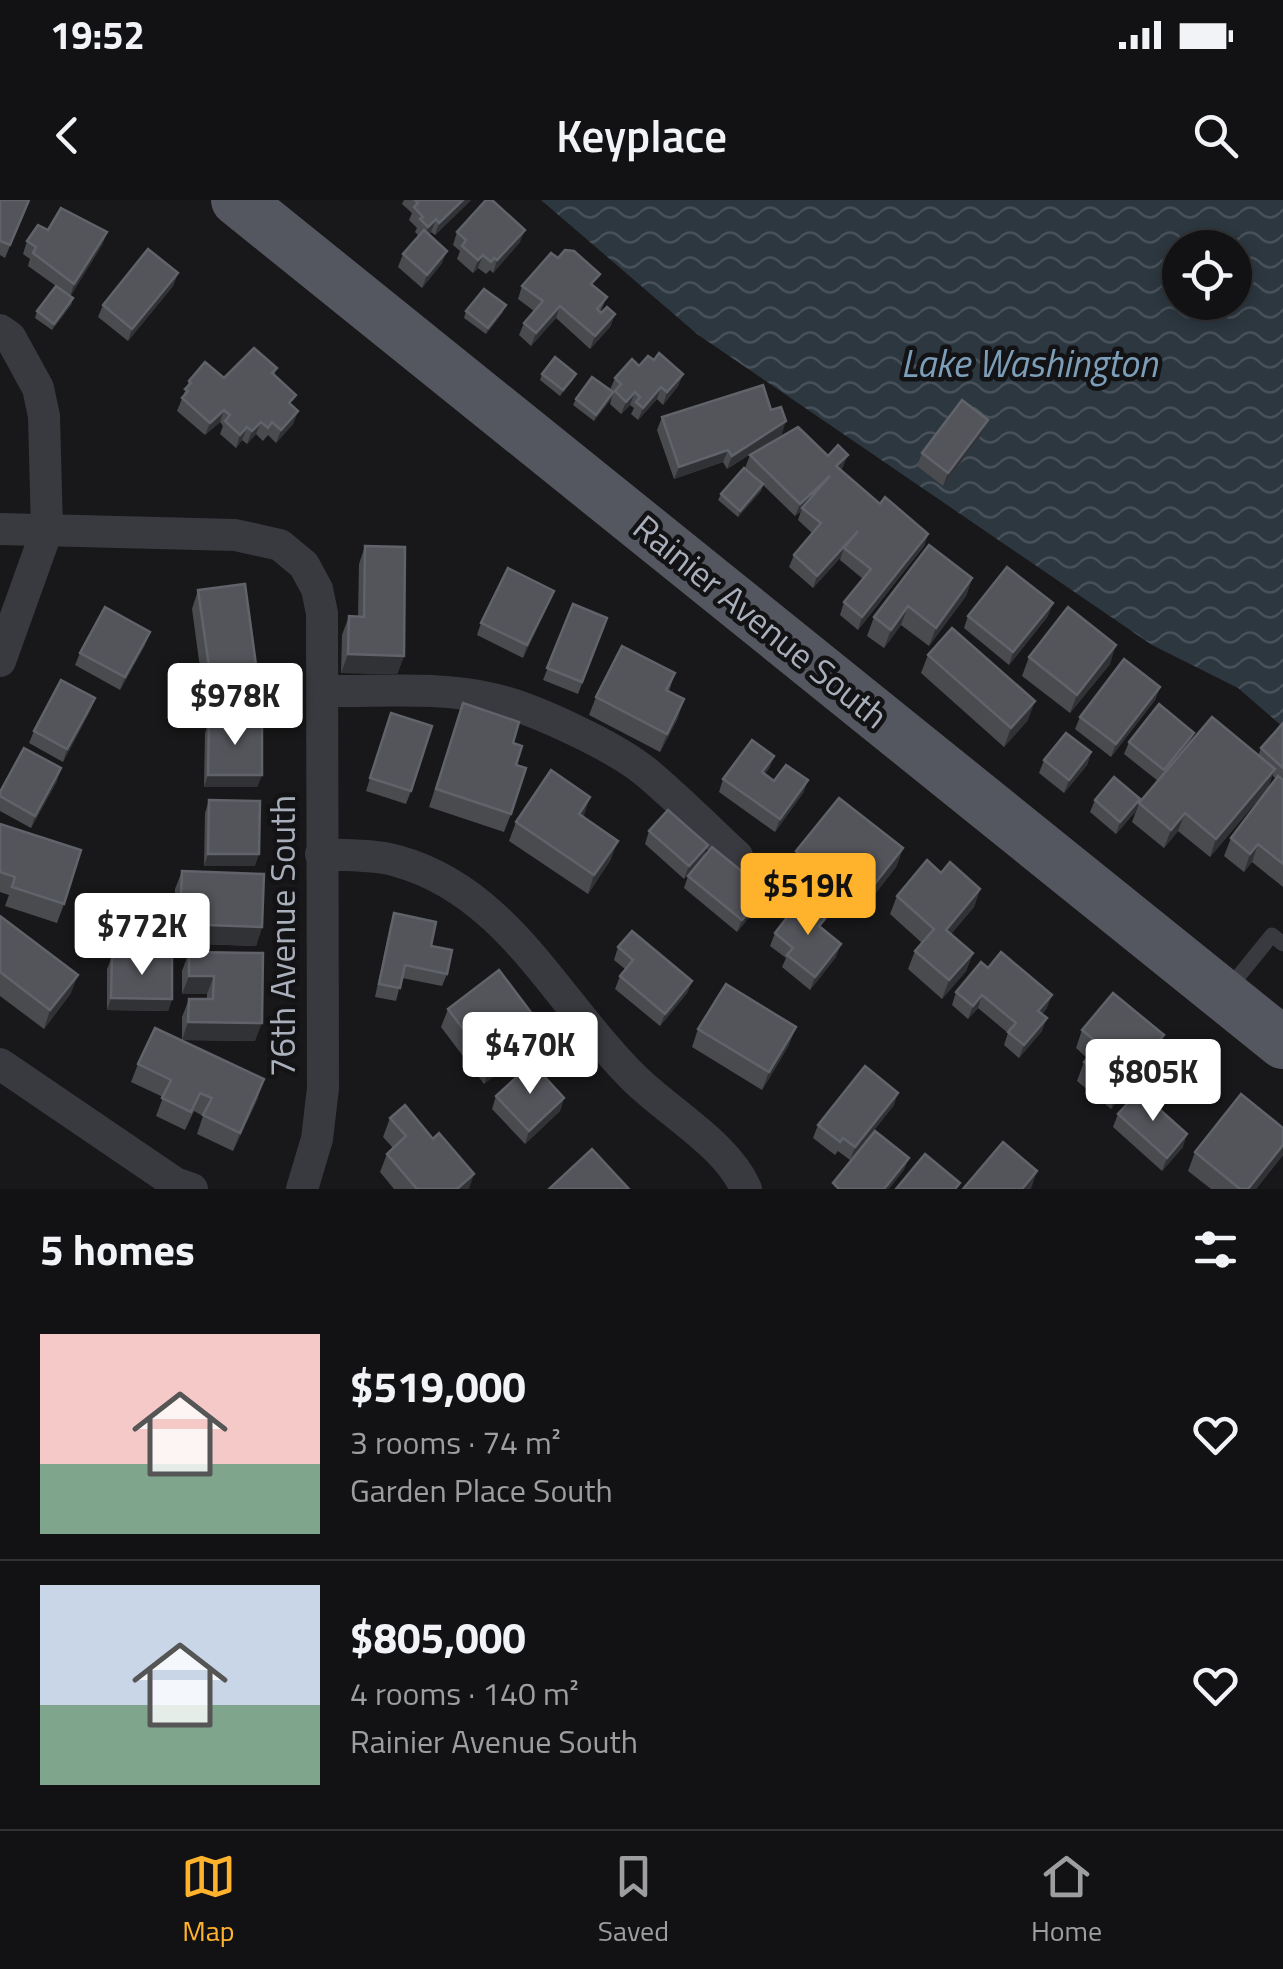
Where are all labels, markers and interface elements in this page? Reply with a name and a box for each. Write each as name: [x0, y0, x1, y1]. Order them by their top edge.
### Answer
text: 19:52: [50, 6, 145, 64]
text: Keyplace: [556, 101, 727, 169]
icon: back: [40, 108, 95, 163]
icon: search: [1188, 108, 1243, 163]
map controls: [1162, 230, 1252, 320]
button: locate: [1162, 230, 1252, 320]
water label: Lake Washington: [901, 334, 1158, 392]
street label: Rainier Avenue South: [622, 501, 900, 741]
pin: $978K: [165, 663, 305, 748]
text: $978K: [190, 671, 280, 719]
street label: 76th Avenue South: [255, 795, 309, 1077]
pin: $519K: [738, 853, 878, 938]
text: $519K: [763, 861, 853, 909]
pin: $772K: [72, 893, 212, 978]
text: $772K: [97, 901, 187, 949]
pin: $470K: [460, 1012, 600, 1097]
text: $470K: [485, 1020, 575, 1068]
pin: $805K: [1083, 1039, 1223, 1124]
text: $805K: [1108, 1047, 1198, 1095]
text: 5 homes: [40, 1217, 195, 1281]
icon: filters: [1188, 1222, 1243, 1277]
text: $519,000: [350, 1354, 526, 1418]
icon: home: [120, 1374, 240, 1494]
icon: heart: [1188, 1407, 1243, 1462]
text: 3 rooms · 74 m²: [350, 1418, 561, 1466]
text: Garden Place South: [350, 1466, 613, 1514]
text: $805,000: [350, 1605, 526, 1669]
icon: home: [120, 1625, 240, 1745]
icon: heart: [1188, 1658, 1243, 1713]
text: 4 rooms · 140 m²: [350, 1669, 579, 1717]
text: Rainier Avenue South: [350, 1717, 638, 1765]
tab: Map: [181, 1849, 236, 1952]
tab: Saved: [598, 1849, 669, 1952]
tab: Home: [1031, 1849, 1102, 1952]

